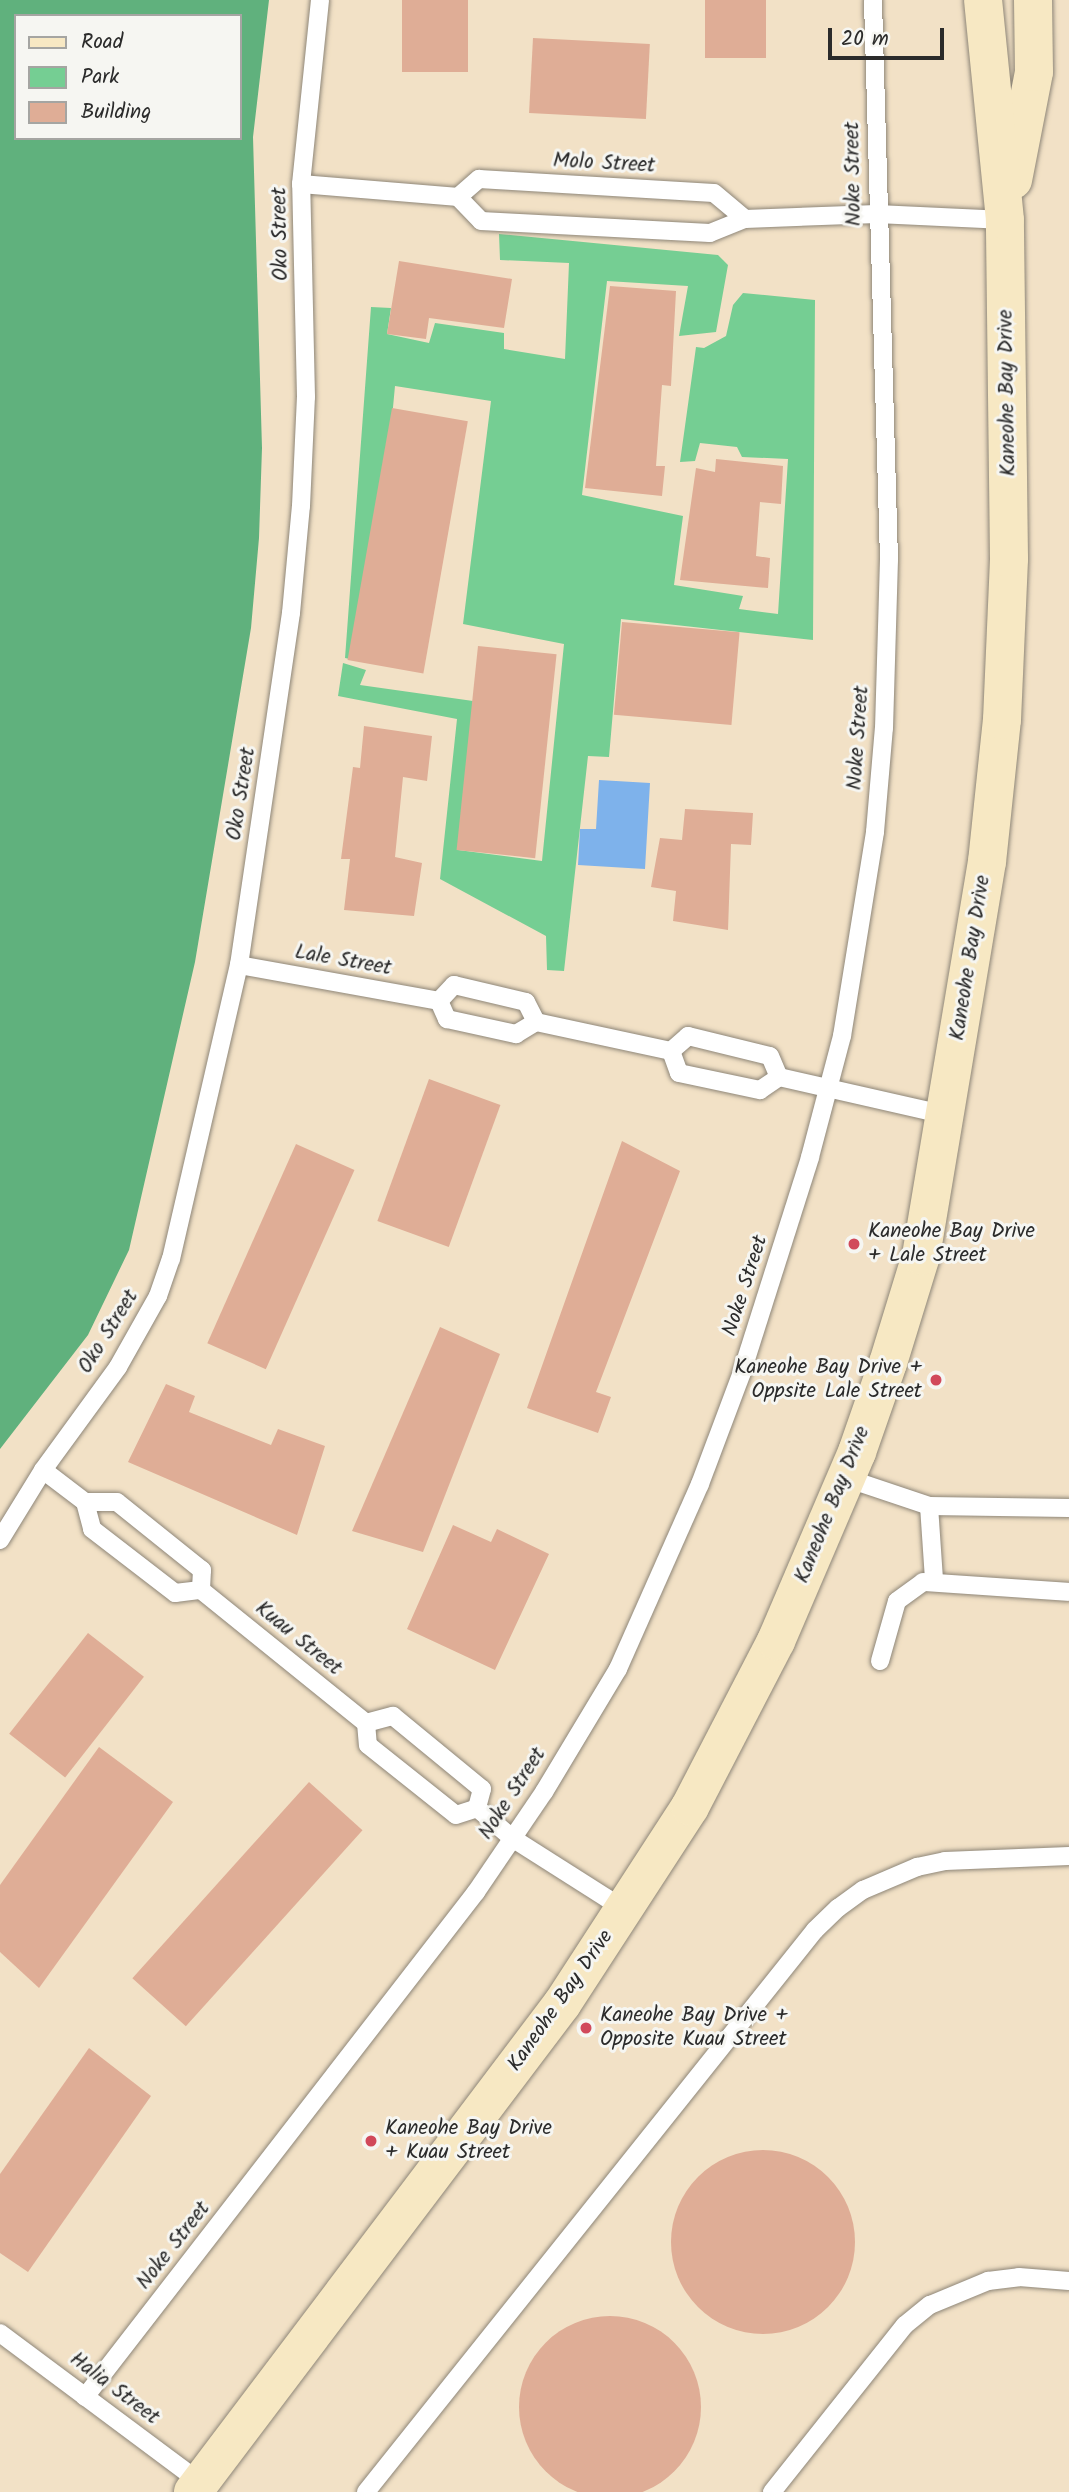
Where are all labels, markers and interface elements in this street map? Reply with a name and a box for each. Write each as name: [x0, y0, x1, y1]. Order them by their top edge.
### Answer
legend: [14, 14, 242, 140]
scale bar: [831, 14, 946, 58]
text: 20 m: [841, 23, 889, 56]
text: Road: [81, 26, 123, 59]
text: Park: [81, 61, 119, 94]
text: Building: [81, 96, 151, 129]
street label: Noke Street: [840, 121, 868, 227]
street label: Molo Street: [552, 149, 656, 179]
street label: Oko Street: [268, 187, 294, 281]
street label: Kaneohe Bay Drive: [994, 309, 1022, 477]
street label: Noke Street: [843, 685, 875, 791]
street label: Oko Street: [222, 746, 262, 842]
street label: Kaneohe Bay Drive: [946, 874, 996, 1042]
street label: Lale Street: [293, 940, 393, 982]
place label: Kaneohe Bay Drive + Lale Street: [868, 1219, 1035, 1269]
street label: Noke Street: [718, 1232, 774, 1340]
marker: Kaneohe Bay Drive + Lale Street: [846, 1236, 862, 1252]
street label: Oko Street: [73, 1286, 145, 1378]
place label: Kaneohe Bay Drive + Oppsite Lale Street: [734, 1355, 922, 1405]
marker: Kaneohe Bay Drive + Oppsite Lale Street: [928, 1372, 944, 1388]
street label: Kaneohe Bay Drive: [790, 1423, 876, 1587]
street label: Kuau Street: [250, 1596, 346, 1682]
street label: Noke Street: [474, 1743, 552, 1845]
street label: Kaneohe Bay Drive: [503, 1925, 619, 2077]
place label: Kaneohe Bay Drive + Opposite Kuau Street: [600, 2003, 788, 2053]
marker: Kaneohe Bay Drive + Opposite Kuau Street: [578, 2020, 594, 2036]
place label: Kaneohe Bay Drive + Kuau Street: [385, 2116, 552, 2166]
marker: Kaneohe Bay Drive + Kuau Street: [363, 2133, 379, 2149]
street label: Noke Street: [132, 2197, 216, 2295]
street label: Halia Street: [64, 2347, 164, 2431]

